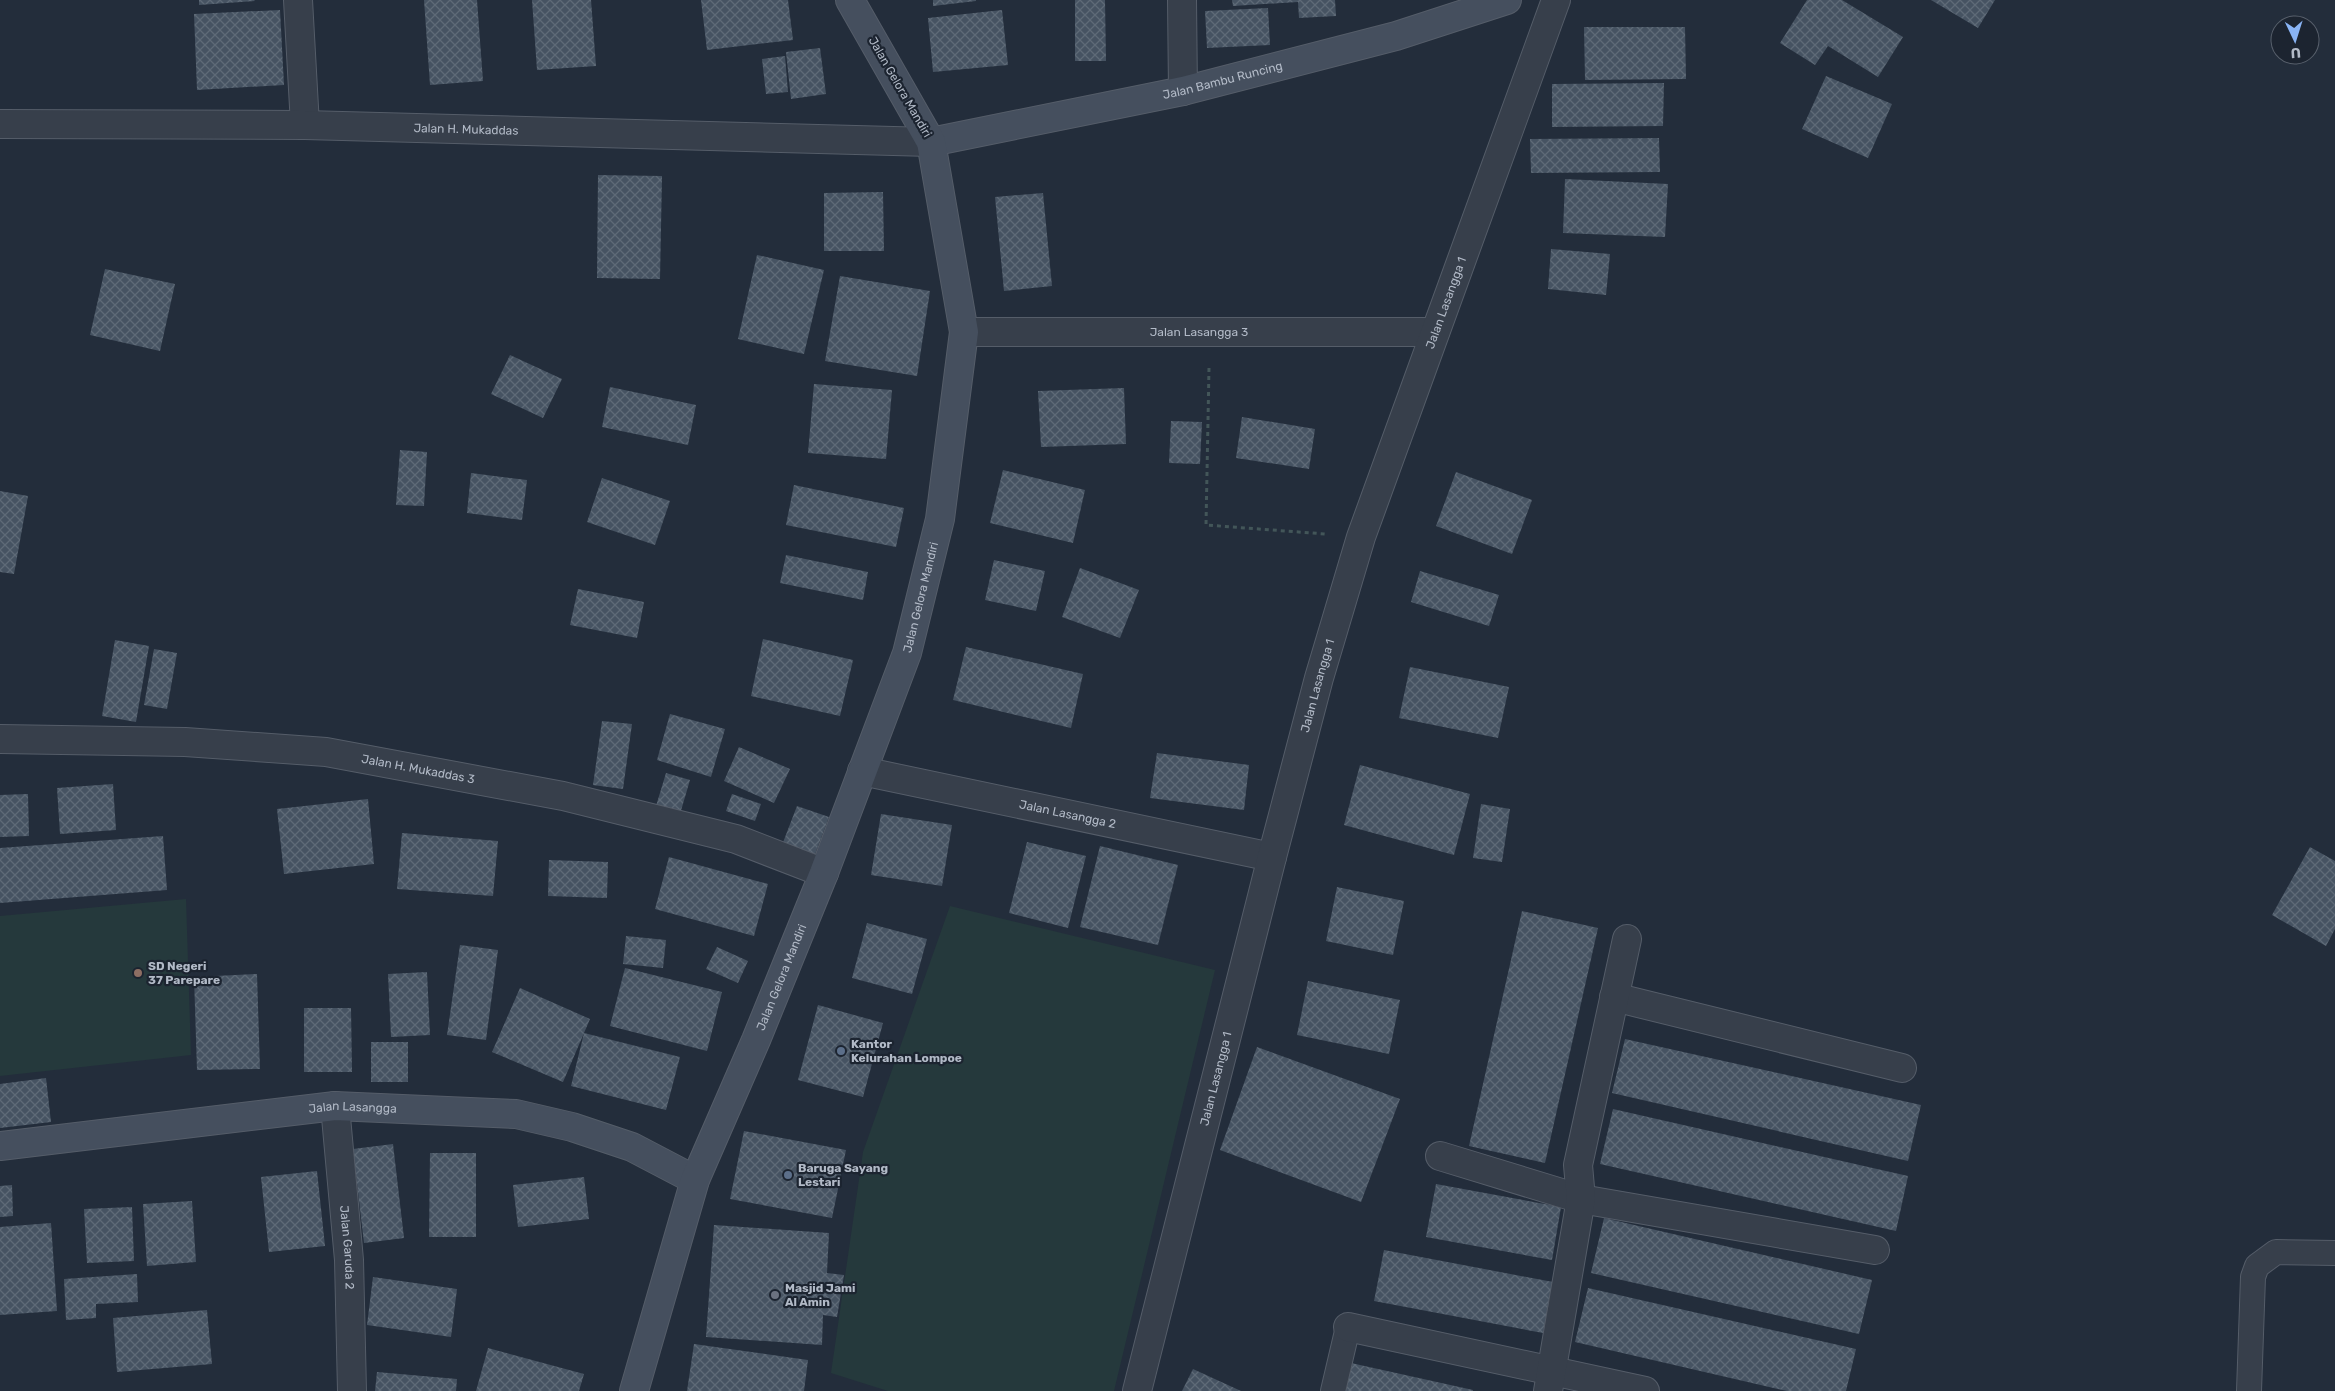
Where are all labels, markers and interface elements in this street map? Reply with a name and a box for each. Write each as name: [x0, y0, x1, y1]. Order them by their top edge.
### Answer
north arrow: [2270, 15, 2320, 65]
street label: Jalan Gelora Mandiri: [866, 34, 935, 140]
text: U: [2290, 44, 2302, 61]
street label: Jalan Bambu Runcing: [1161, 59, 1284, 102]
street label: Jalan H. Mukaddas: [413, 121, 519, 138]
street label: Jalan Lasangga 1: [1423, 255, 1469, 351]
street label: Jalan Lasangga 3: [1150, 325, 1248, 339]
street label: Jalan Gelora Mandiri: [900, 540, 941, 654]
street label: Jalan Lasangga 1: [1298, 637, 1337, 734]
street label: Jalan H. Mukaddas 3: [360, 752, 476, 786]
street label: Jalan Lasangga 2: [1018, 797, 1117, 831]
street label: Jalan Gelora Mandiri: [754, 922, 809, 1033]
place label: SD Negeri 37 Parepare: [148, 959, 220, 987]
marker: SD Negeri 37 Parepare: [132, 967, 144, 979]
street label: Jalan Lasangga 1: [1197, 1030, 1235, 1127]
place label: Kantor Kelurahan Lompoe: [851, 1037, 962, 1065]
marker: Kantor Kelurahan Lompoe: [835, 1045, 847, 1057]
street label: Jalan Lasangga: [308, 1099, 397, 1116]
place label: Baruga Sayang Lestari: [798, 1161, 888, 1189]
marker: Baruga Sayang Lestari: [782, 1169, 794, 1181]
street label: Jalan Garuda 2: [337, 1205, 357, 1290]
place label: Masjid Jami Al Amin: [785, 1281, 855, 1309]
marker: Masjid Jami Al Amin: [769, 1289, 781, 1301]

